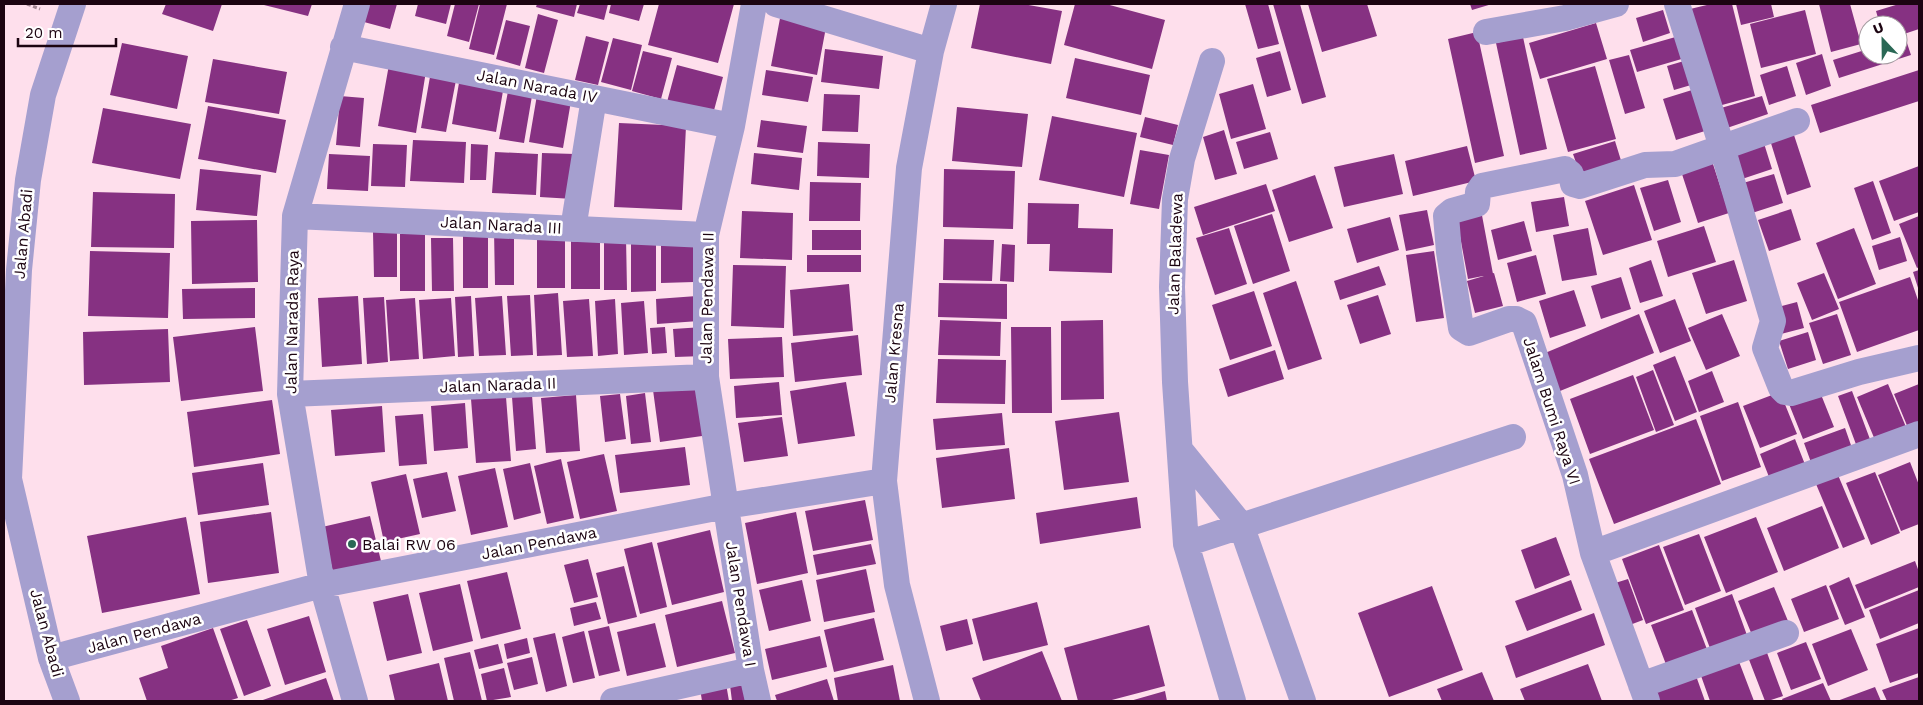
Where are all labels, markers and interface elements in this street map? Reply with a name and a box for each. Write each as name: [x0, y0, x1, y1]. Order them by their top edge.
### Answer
scale bar: [18, 15, 115, 47]
north arrow: [1858, 15, 1908, 65]
text: U: [1871, 19, 1886, 37]
text: 20 m: [25, 24, 63, 42]
street label: Jalan Narada IV: [475, 65, 599, 107]
street label: Jalan Abadi: [10, 188, 36, 280]
street label: Jalan Baladewa: [1163, 193, 1187, 315]
street label: Jalan Narada III: [440, 212, 562, 238]
street label: Jalan Pendawa II: [696, 232, 718, 364]
street label: Jalan Narada Raya: [281, 250, 303, 394]
street label: Jalan Kresna: [880, 302, 908, 404]
street label: Jalam Bumi Raya VI: [1519, 335, 1585, 487]
street label: Jalan Narada II: [439, 373, 557, 397]
street label: Jalan Pendawa: [480, 523, 598, 563]
place label: Balai RW 06: [362, 535, 456, 554]
marker: Balai RW 06: [346, 538, 358, 550]
street label: Jalan Pendawa I: [722, 540, 760, 668]
street label: Jalan Abadi: [26, 587, 68, 679]
street label: Jalan Pendawa: [85, 609, 203, 657]

